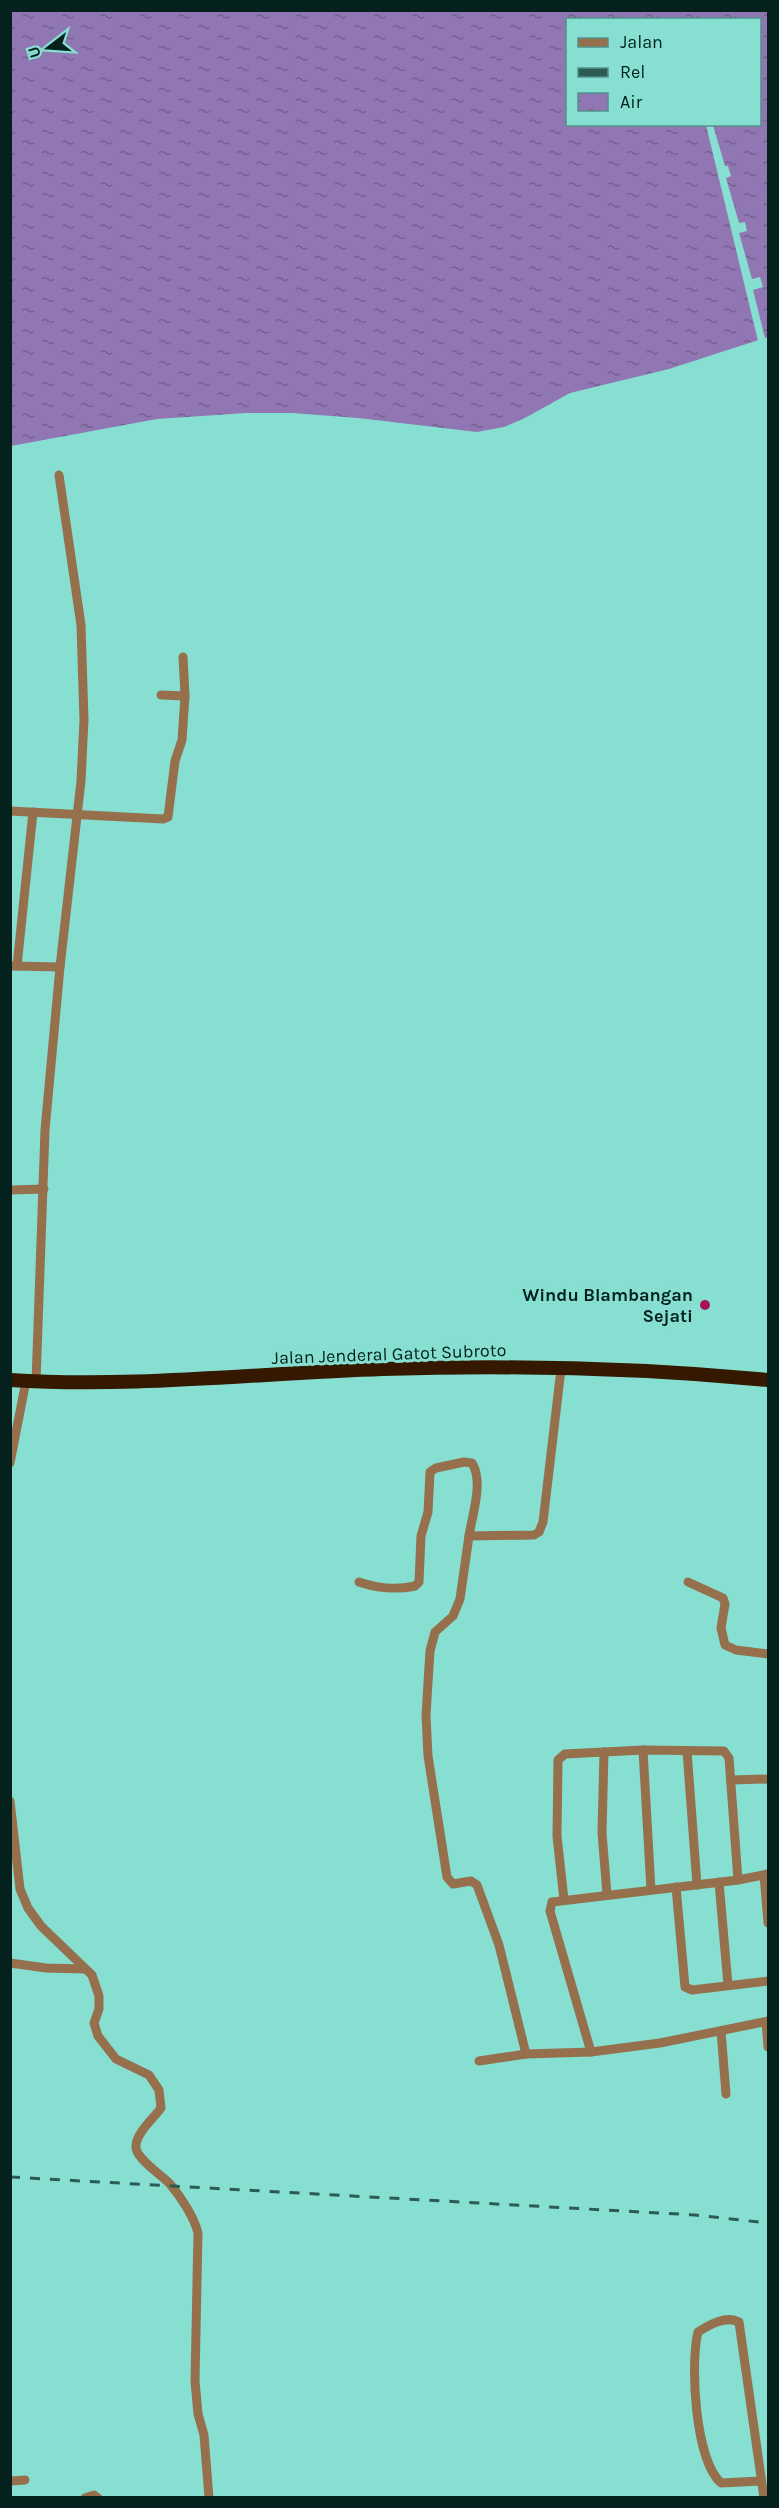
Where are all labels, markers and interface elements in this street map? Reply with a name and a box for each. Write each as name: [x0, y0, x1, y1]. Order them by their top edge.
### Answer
north arrow: [18, 18, 78, 78]
legend: [566, 18, 761, 126]
text: Jalan: [620, 31, 663, 53]
text: U: [23, 44, 45, 60]
text: Rel: [620, 61, 645, 83]
text: Air: [620, 91, 643, 113]
place label: Windu Blambangan Sejati: [522, 1284, 693, 1327]
marker: Windu Blambangan Sejati: [698, 1298, 712, 1312]
street label: Jalan Jenderal Gatot Subroto: [271, 1339, 507, 1369]

